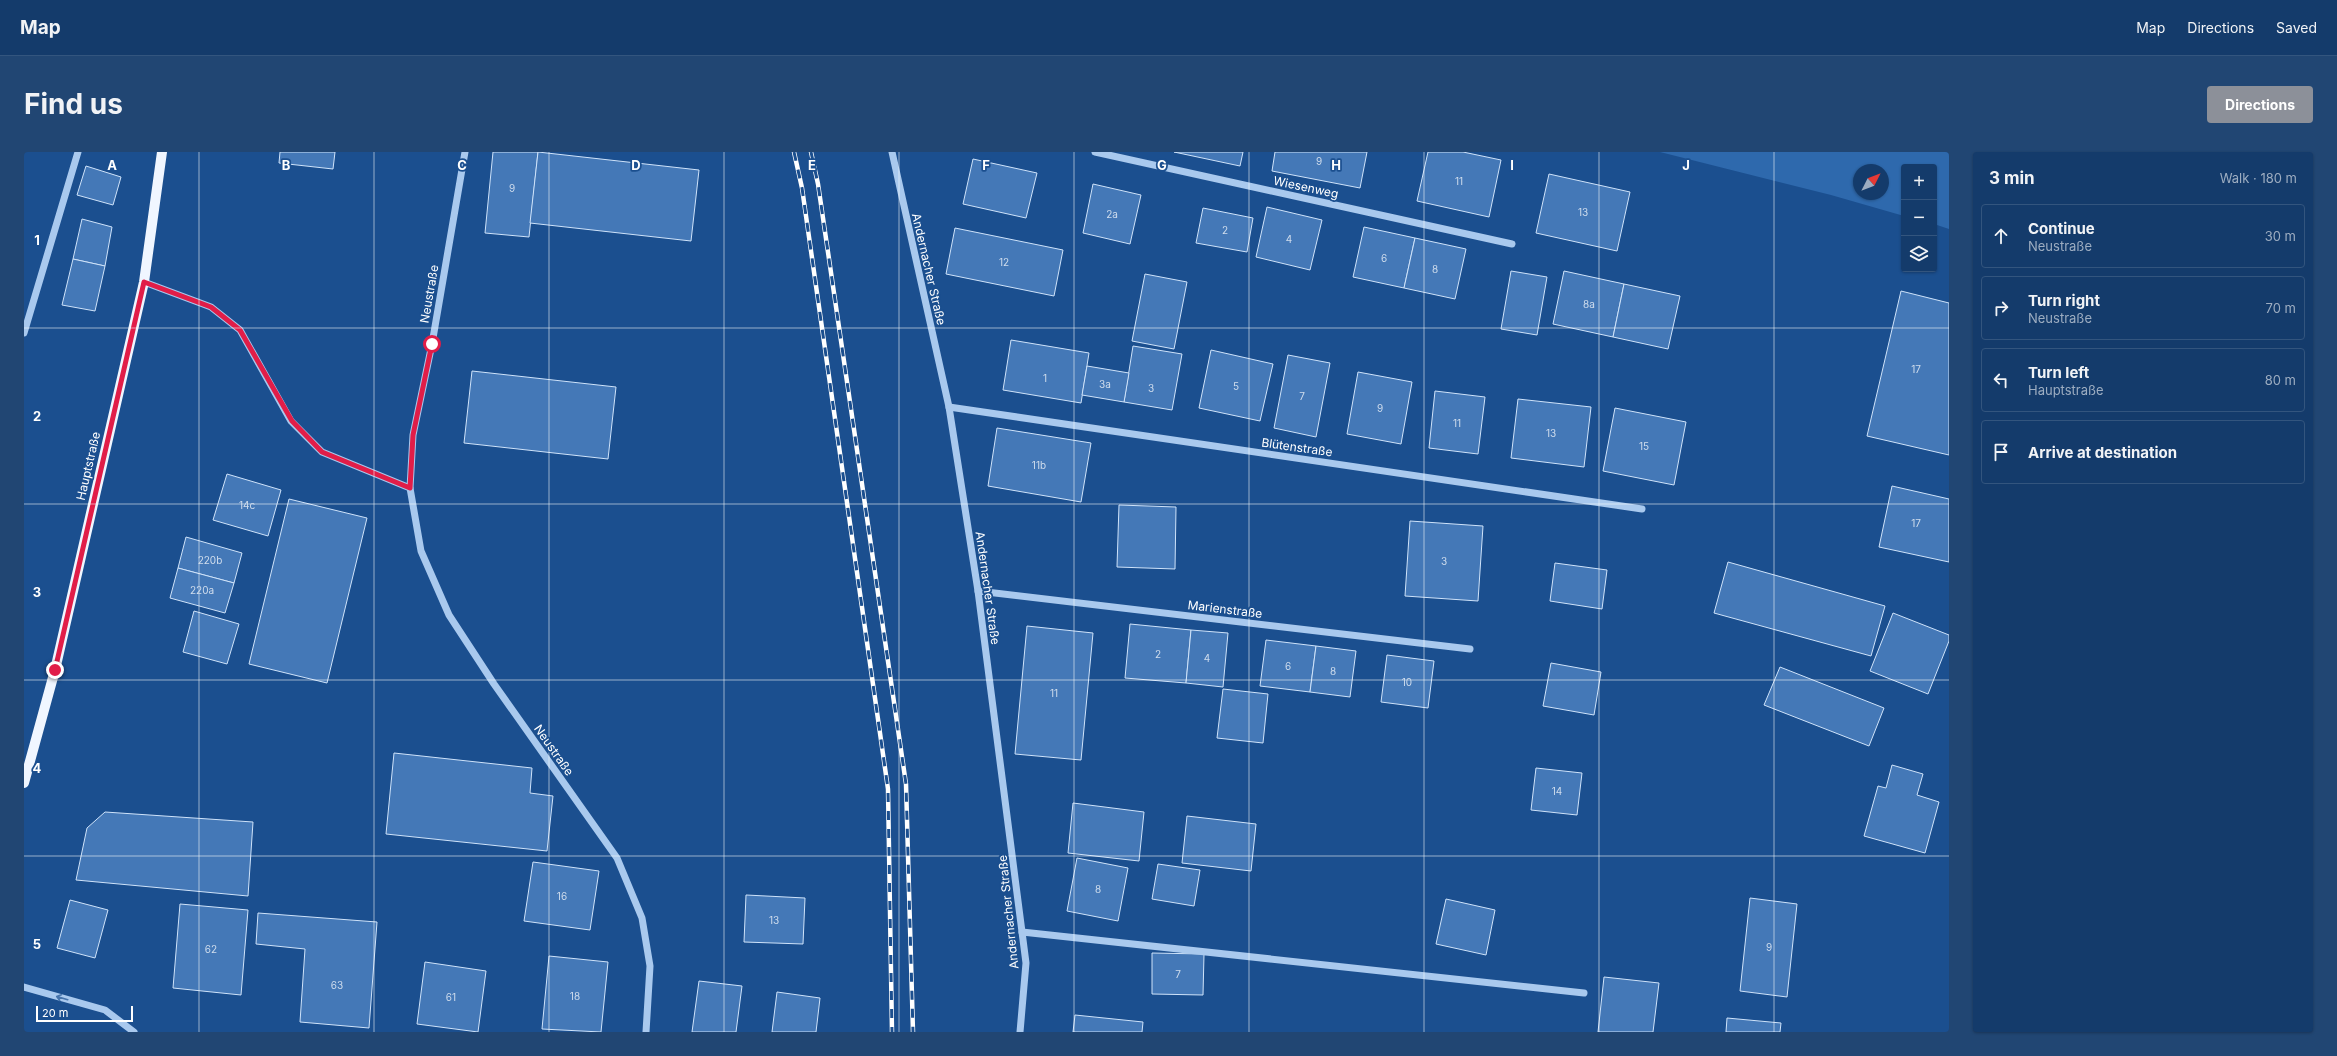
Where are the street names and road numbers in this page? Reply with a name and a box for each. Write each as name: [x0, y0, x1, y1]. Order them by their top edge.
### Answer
street label: Wiesenweg: [1272, 173, 1340, 201]
street label: Andernacher Straße: [909, 212, 949, 326]
street label: Neustraße: [416, 264, 442, 324]
street label: Hauptstraße: [73, 430, 103, 502]
street label: Blütenstraße: [1260, 435, 1334, 459]
street label: Andernacher Straße: [973, 530, 1003, 646]
street label: Marienstraße: [1187, 597, 1263, 621]
street label: Neustraße: [531, 722, 577, 778]
street label: Andernacher Straße: [995, 854, 1021, 970]

